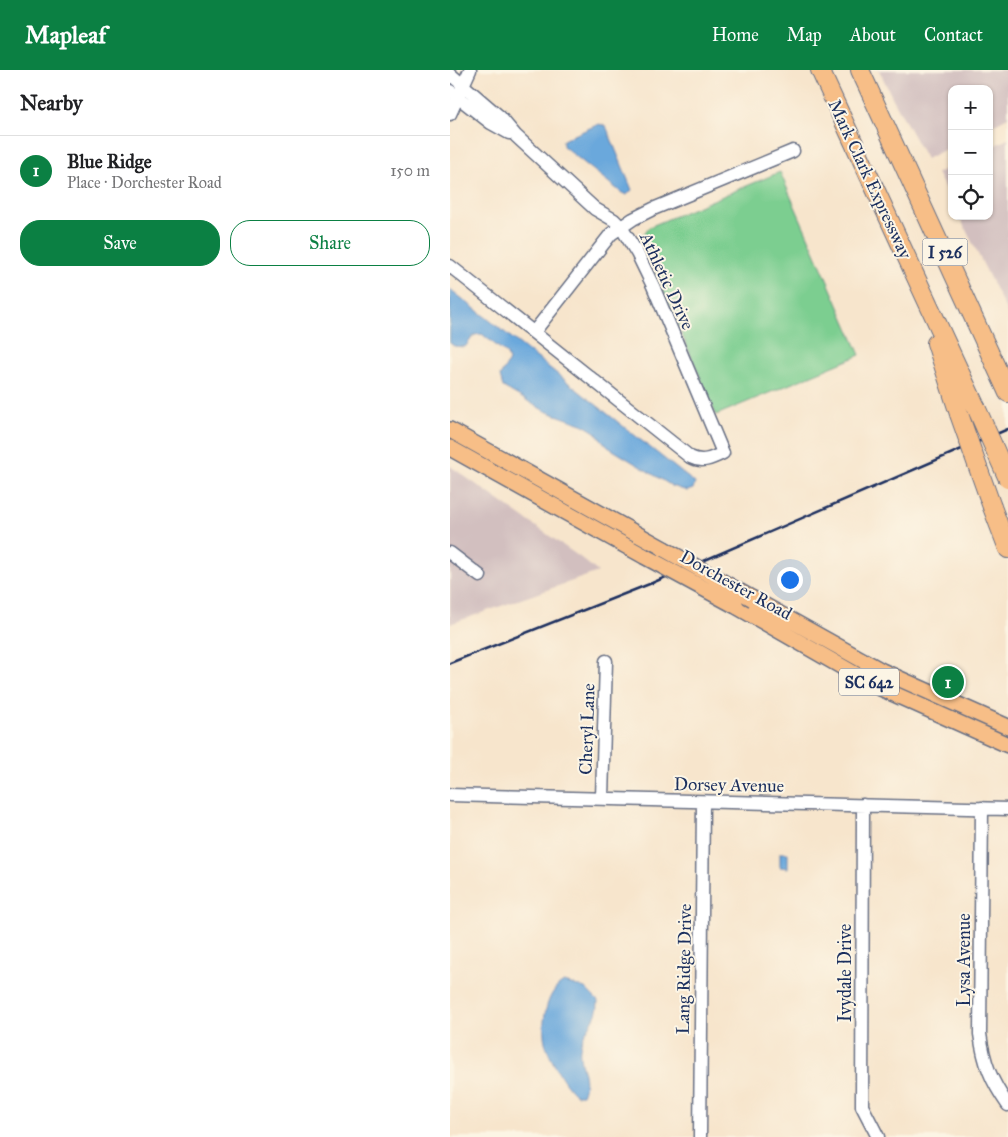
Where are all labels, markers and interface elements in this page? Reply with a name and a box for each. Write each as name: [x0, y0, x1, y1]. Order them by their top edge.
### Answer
text: Mapleaf: [25, 20, 106, 50]
text: Home: [712, 24, 759, 46]
text: Map: [787, 24, 822, 46]
text: About: [850, 24, 896, 46]
text: Contact: [924, 24, 983, 46]
map controls: [948, 85, 993, 220]
button: +: [948, 85, 993, 130]
text: Nearby: [20, 90, 83, 116]
street label: Mark Clark Expressway: [823, 96, 917, 263]
button: −: [948, 130, 993, 175]
text: Blue Ridge: [67, 150, 152, 173]
text: 1: [33, 161, 39, 180]
text: 150 m: [390, 161, 430, 180]
text: Place · Dorchester Road: [67, 173, 222, 192]
button: locate: [948, 175, 993, 220]
button: Save: [20, 220, 220, 266]
button: Share: [230, 220, 430, 266]
street label: Athletic Drive: [634, 228, 699, 333]
road number: I 526: [922, 238, 968, 266]
street label: Dorchester Road: [676, 545, 796, 625]
your location: [777, 567, 803, 593]
pin: 1: [932, 663, 964, 701]
road number: SC 642: [839, 668, 899, 696]
street label: Cheryl Lane: [574, 683, 600, 775]
street label: Dorsey Avenue: [674, 773, 784, 797]
street label: Lang Ridge Drive: [672, 903, 697, 1035]
street label: Lysa Avenue: [953, 913, 975, 1007]
street label: Ivydale Drive: [834, 924, 856, 1022]

